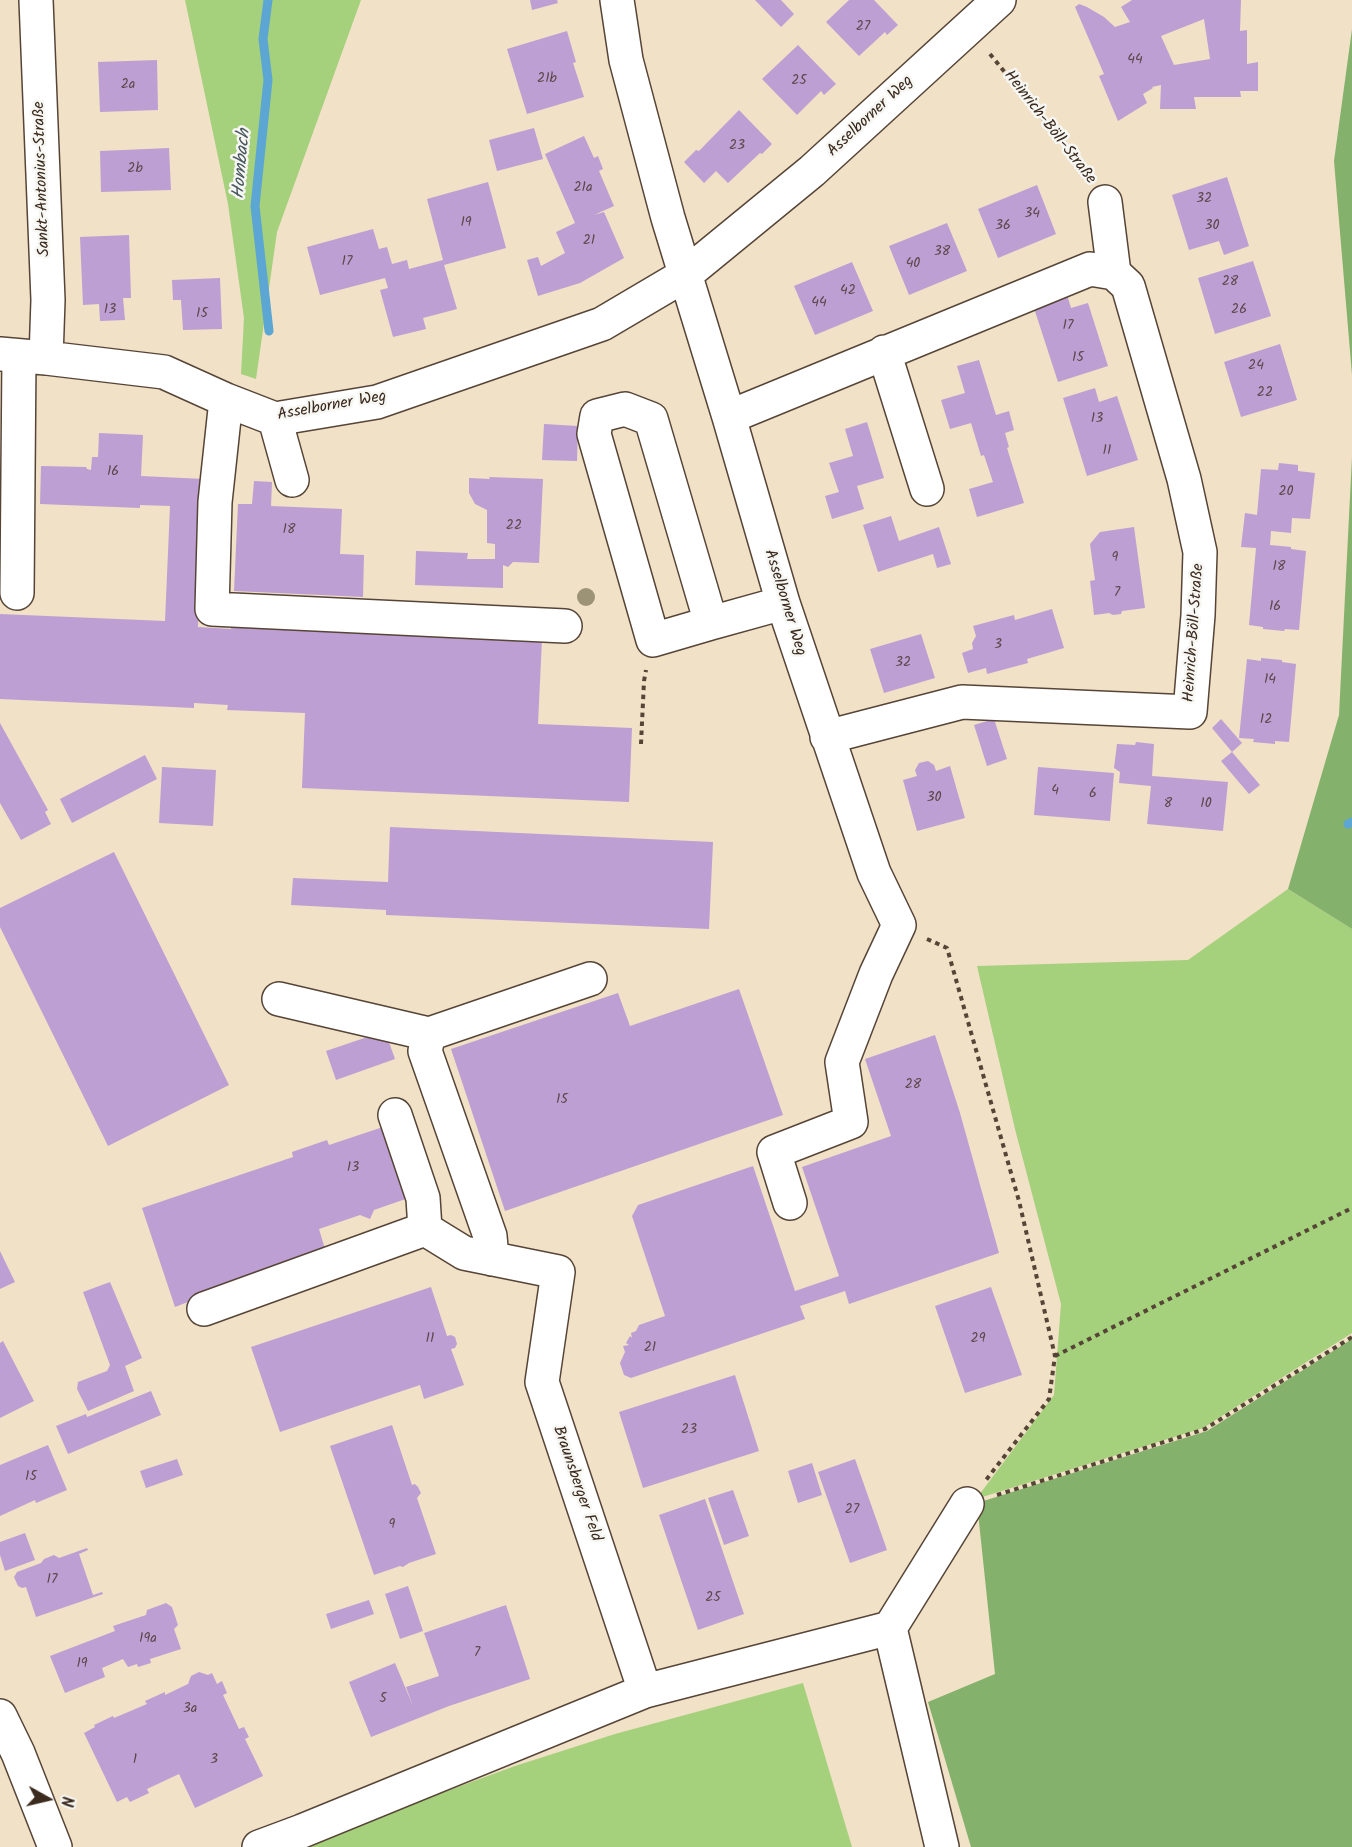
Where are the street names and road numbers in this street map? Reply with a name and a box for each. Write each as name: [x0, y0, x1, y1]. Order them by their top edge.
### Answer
street label: Heinrich-Böll-Straße: [999, 67, 1099, 189]
street label: Asselborner Weg: [824, 72, 918, 162]
street label: Sankt-Antonius-Straße: [31, 101, 55, 257]
street label: Asselborner Weg: [276, 388, 388, 426]
street label: Asselborner Weg: [759, 548, 809, 658]
street label: Heinrich-Böll-Straße: [1181, 563, 1209, 703]
street label: Braunsberger Feld: [547, 1424, 605, 1544]

